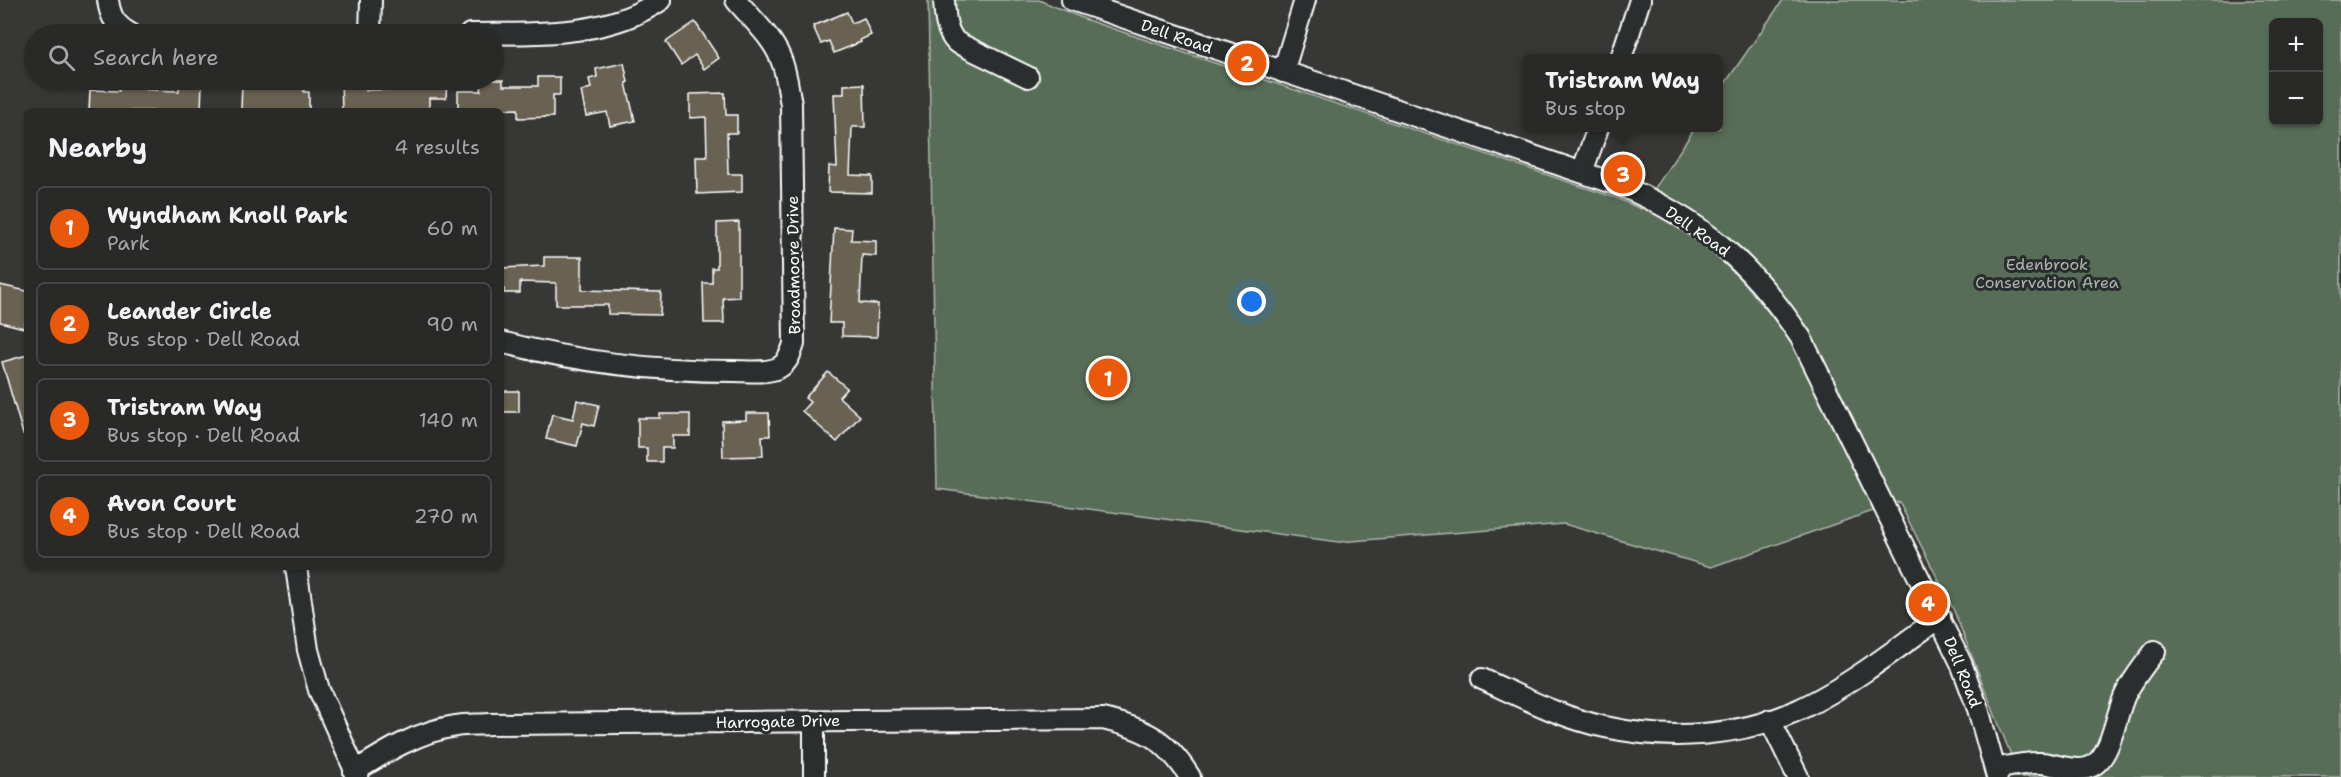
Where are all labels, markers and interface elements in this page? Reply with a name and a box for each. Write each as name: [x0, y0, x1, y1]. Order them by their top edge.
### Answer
street label: Dell Road: [1138, 14, 1215, 59]
map controls: [2269, 18, 2323, 126]
button: +: [2269, 18, 2323, 72]
search box: [24, 24, 504, 90]
pin: 2: [1228, 40, 1266, 86]
icon: search: [45, 41, 78, 74]
text: Search here: [93, 43, 219, 72]
popup: [1522, 54, 1723, 132]
text: Tristram Way: [1545, 66, 1700, 95]
button: −: [2269, 72, 2323, 126]
text: Bus stop: [1545, 95, 1626, 121]
text: Nearby: [48, 130, 147, 165]
text: 4 results: [394, 134, 480, 160]
pin: 3: [1604, 152, 1642, 196]
street label: Broadmoore Drive: [782, 195, 805, 335]
text: Wyndham Knoll Park: [107, 201, 348, 230]
street label: Dell Road: [1661, 201, 1734, 261]
text: 1: [65, 215, 74, 241]
text: 60 m: [426, 215, 478, 241]
text: Park: [107, 230, 150, 256]
park label: Edenbrook Conservation Area: [1975, 254, 2119, 293]
your location: [1237, 287, 1266, 316]
text: Leander Circle: [107, 297, 272, 326]
text: 2: [63, 311, 77, 337]
text: 90 m: [426, 311, 478, 337]
text: Bus stop · Dell Road: [107, 326, 300, 352]
pin: 1: [1088, 356, 1128, 400]
text: Tristram Way: [107, 393, 262, 422]
text: 3: [63, 407, 77, 433]
text: 140 m: [419, 407, 478, 433]
text: Bus stop · Dell Road: [107, 422, 300, 448]
text: Avon Court: [107, 489, 237, 518]
text: 4: [63, 503, 77, 529]
text: 270 m: [414, 503, 478, 529]
text: Bus stop · Dell Road: [107, 518, 300, 544]
pin: 4: [1908, 580, 1948, 626]
street label: Dell Road: [1939, 634, 1986, 711]
street label: Harrogate Drive: [716, 710, 840, 733]

